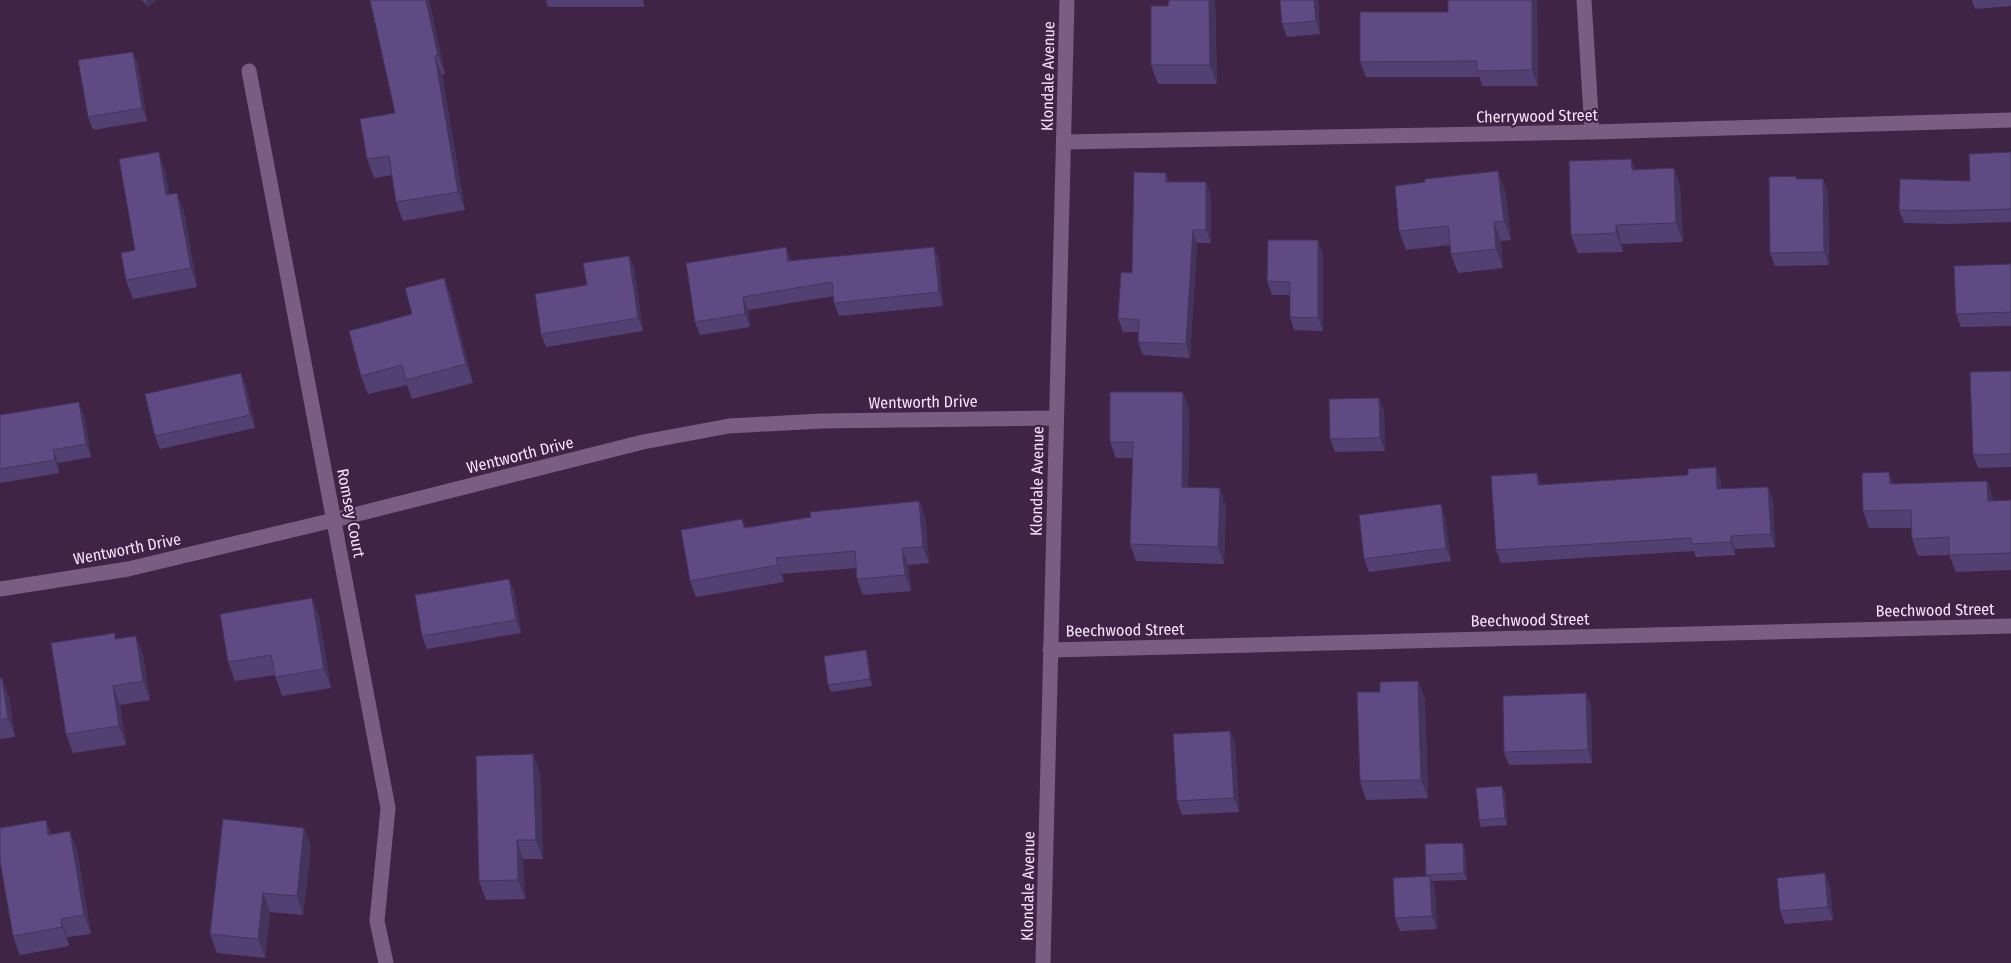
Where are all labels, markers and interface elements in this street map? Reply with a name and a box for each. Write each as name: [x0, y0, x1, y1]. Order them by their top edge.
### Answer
street label: Klondale Avenue: [1038, 21, 1058, 131]
street label: Cherrywood Street: [1476, 105, 1599, 127]
street label: Wentworth Drive: [868, 392, 978, 412]
street label: Klondale Avenue: [1027, 426, 1047, 536]
street label: Wentworth Drive: [465, 433, 575, 477]
street label: Romsey Court: [333, 467, 369, 560]
street label: Wentworth Drive: [72, 529, 182, 569]
street label: Beechwood Street: [1875, 599, 1995, 621]
street label: Beechwood Street: [1470, 609, 1590, 631]
street label: Beechwood Street: [1065, 619, 1185, 641]
street label: Klondale Avenue: [1018, 831, 1038, 941]

